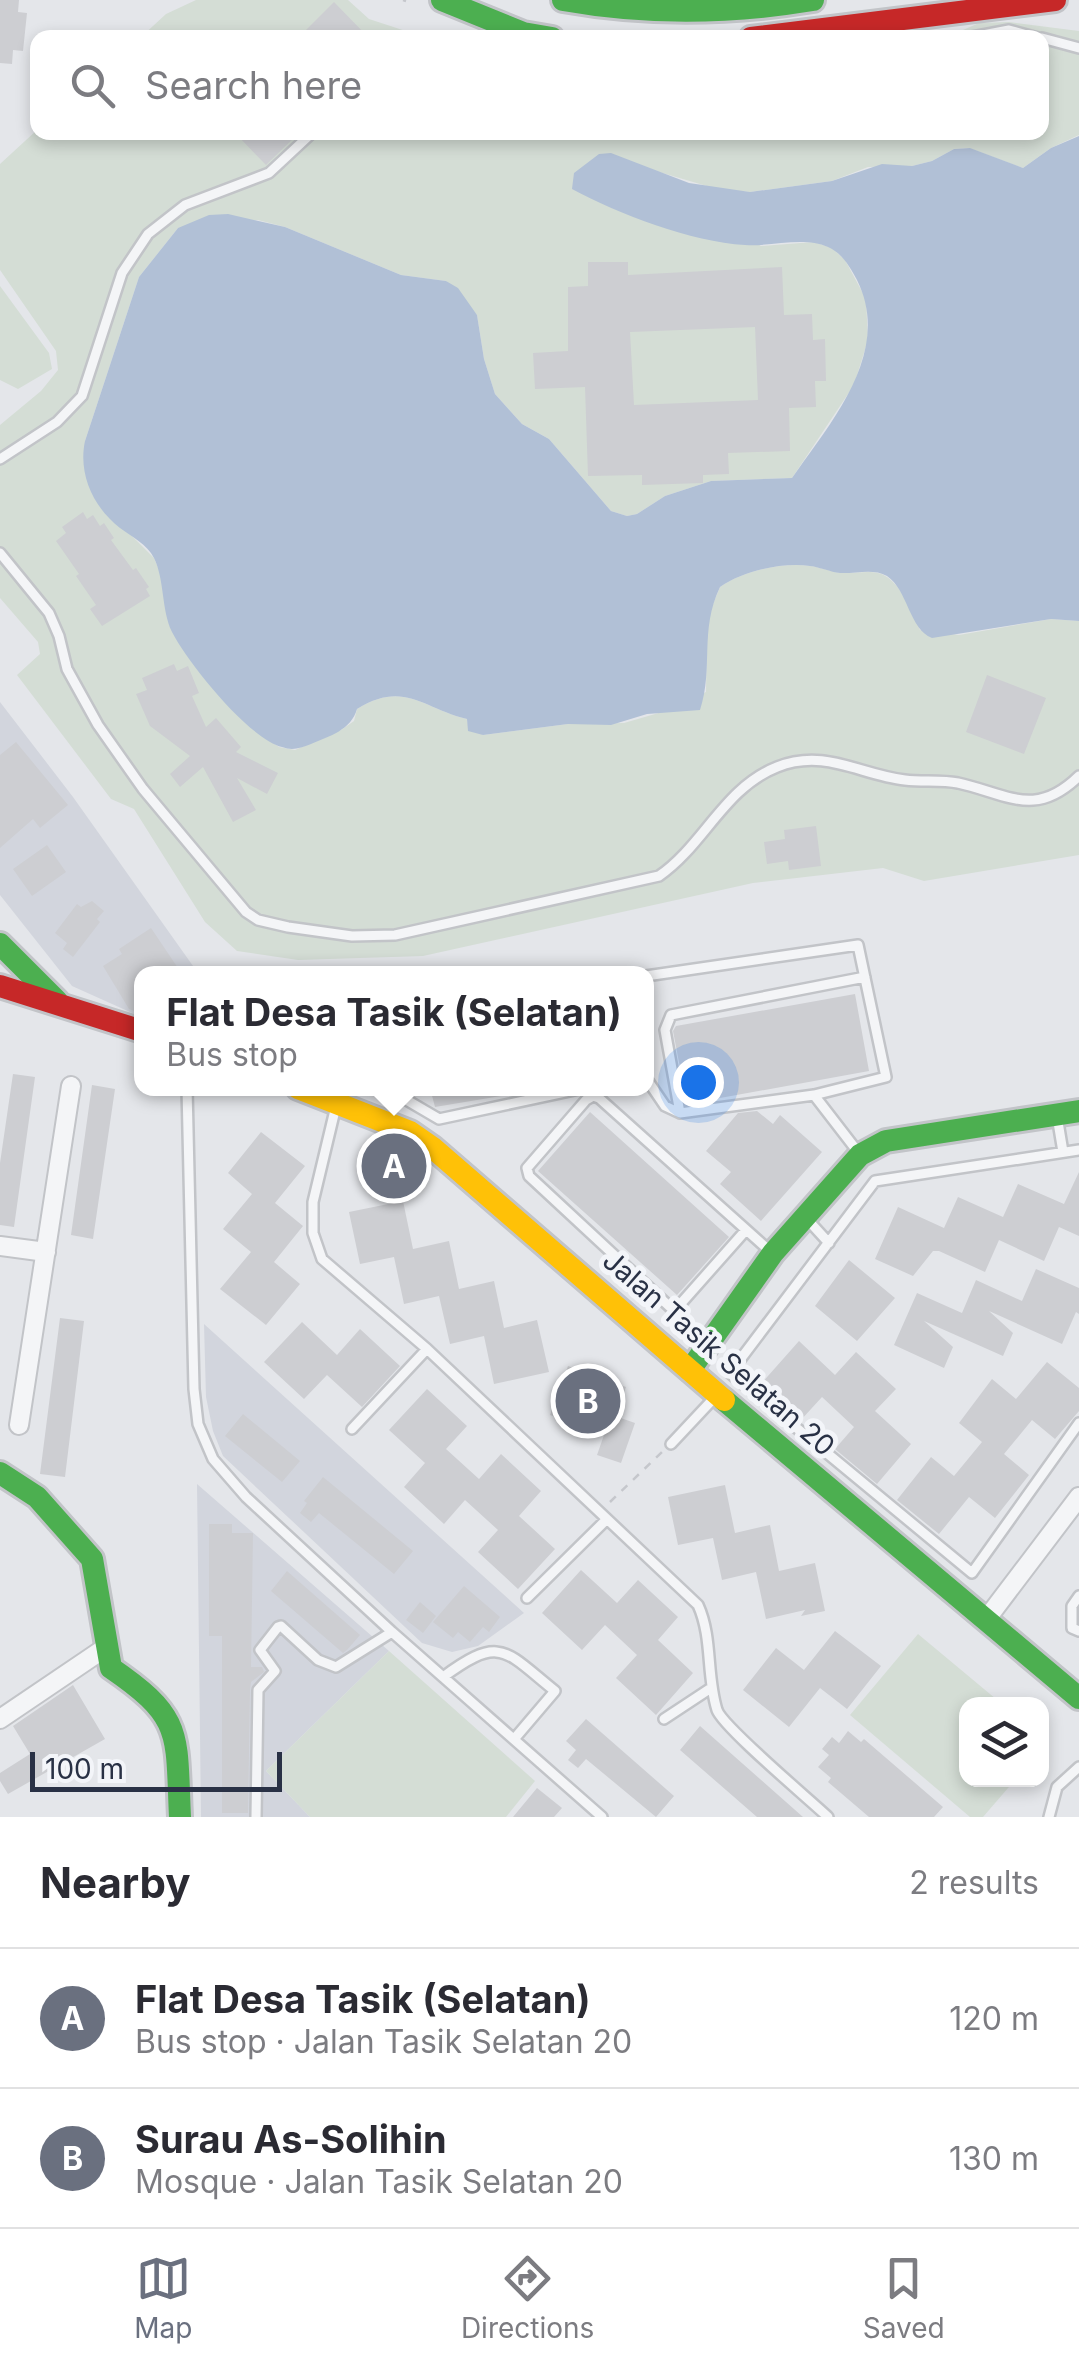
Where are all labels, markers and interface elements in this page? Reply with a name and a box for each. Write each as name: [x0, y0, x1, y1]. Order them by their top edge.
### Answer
search box: [30, 30, 1049, 140]
icon: search: [65, 58, 120, 113]
text: Search here: [145, 62, 362, 108]
popup: [134, 966, 654, 1096]
text: Flat Desa Tasik (Selatan): [166, 989, 622, 1035]
text: Bus stop: [166, 1035, 298, 1074]
your location: [673, 1057, 724, 1108]
pin: A: [362, 1128, 426, 1204]
street label: Jalan Tasik Selatan 20: [596, 1243, 842, 1463]
pin: B: [556, 1364, 620, 1438]
map controls: [959, 1697, 1049, 1787]
button: layers: [959, 1697, 1049, 1787]
scale bar: [30, 1747, 282, 1792]
text: 100 m: [45, 1752, 124, 1786]
text: Nearby: [40, 1857, 191, 1908]
text: 2 results: [909, 1863, 1039, 1902]
text: Flat Desa Tasik (Selatan): [135, 1976, 591, 2022]
text: A: [61, 1999, 84, 2038]
text: 120 m: [949, 1999, 1039, 2038]
text: Bus stop · Jalan Tasik Selatan 20: [135, 2022, 632, 2061]
text: Surau As-Solihin: [135, 2116, 447, 2162]
text: B: [62, 2139, 83, 2178]
text: 130 m: [949, 2139, 1039, 2178]
text: Mosque · Jalan Tasik Selatan 20: [135, 2162, 623, 2201]
tab: Map: [134, 2251, 192, 2345]
tab: Directions: [461, 2251, 594, 2345]
tab: Saved: [863, 2251, 945, 2345]

